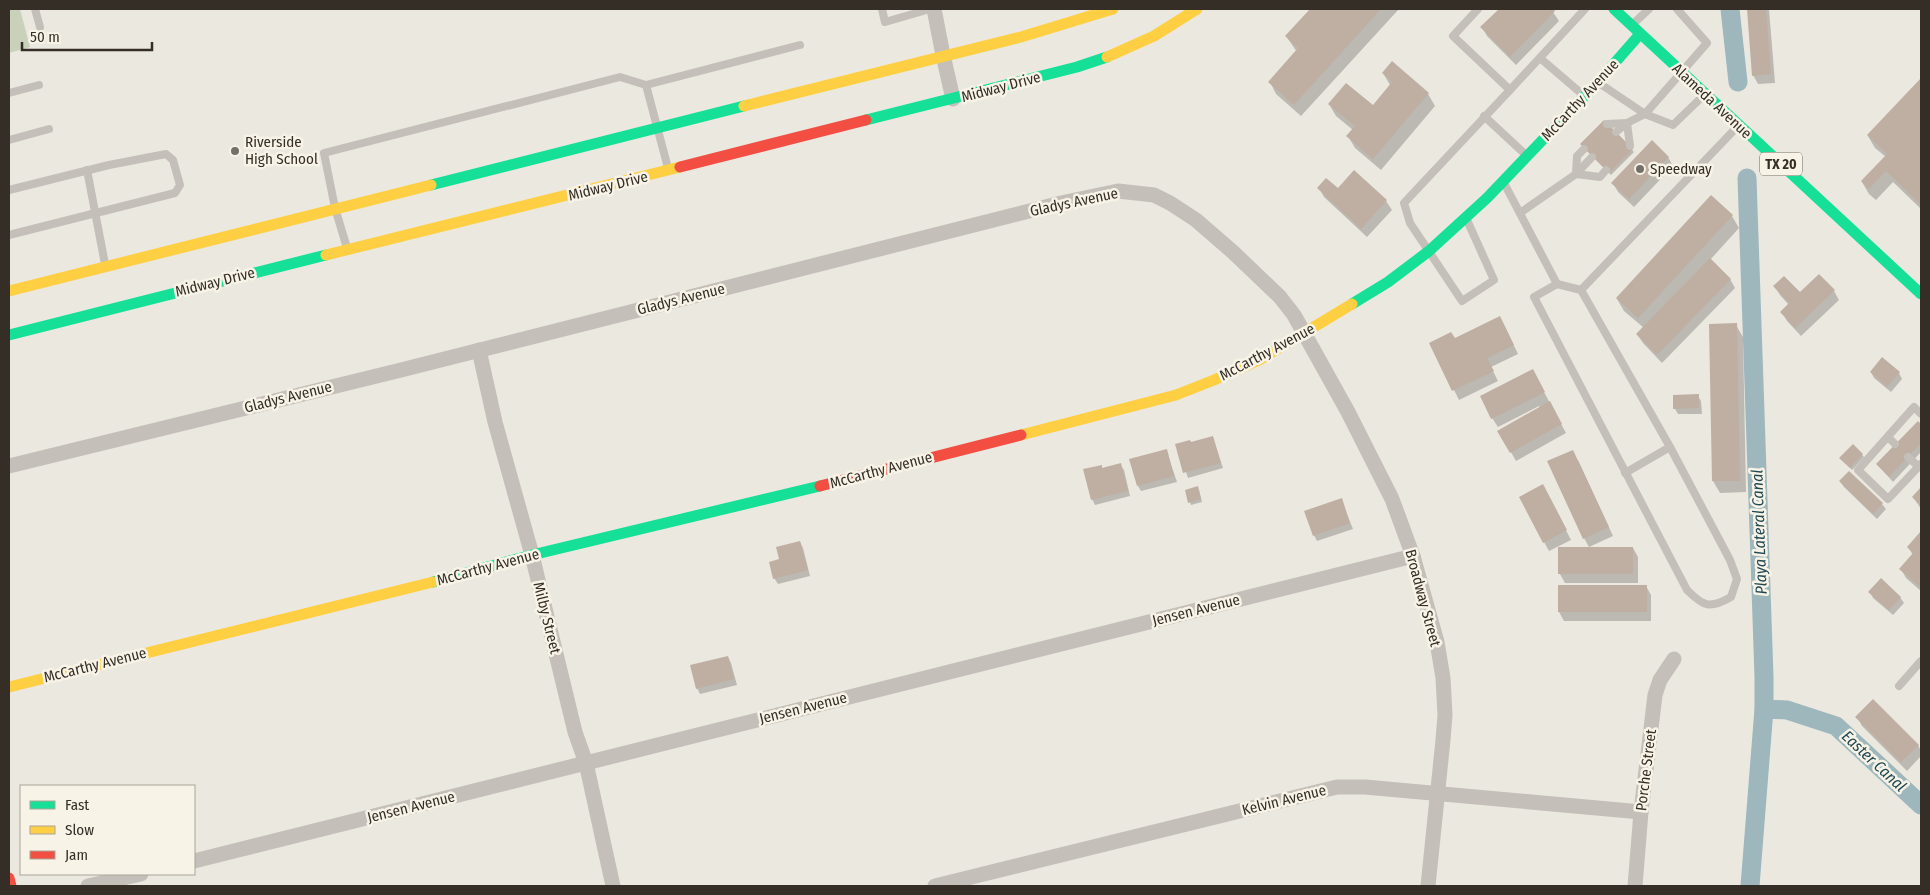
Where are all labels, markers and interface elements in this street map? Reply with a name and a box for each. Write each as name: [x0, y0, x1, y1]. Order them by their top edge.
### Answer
scale bar: [22, 20, 152, 52]
text: 50 m: [30, 28, 60, 46]
street label: McCarthy Avenue: [1538, 55, 1622, 145]
street label: Alameda Avenue: [1669, 60, 1755, 142]
street label: Midway Drive: [959, 68, 1043, 106]
place label: Riverside High School: [245, 133, 318, 168]
marker: Riverside High School: [229, 145, 241, 157]
road number: TX 20: [1760, 152, 1802, 175]
place label: Speedway: [1650, 160, 1712, 178]
marker: Speedway: [1634, 163, 1646, 175]
street label: Midway Drive: [566, 167, 650, 205]
street label: Gladys Avenue: [1028, 184, 1120, 220]
street label: Midway Drive: [173, 263, 257, 301]
street label: Gladys Avenue: [635, 279, 727, 319]
street label: McCarthy Avenue: [1216, 319, 1318, 385]
street label: Gladys Avenue: [242, 377, 334, 417]
street label: McCarthy Avenue: [828, 448, 934, 492]
water label: Playa Lateral Canal: [1747, 469, 1771, 595]
street label: McCarthy Avenue: [435, 545, 541, 589]
street label: Broadway Street: [1401, 547, 1445, 649]
street label: Milby Street: [529, 580, 565, 656]
street label: Jensen Avenue: [1150, 590, 1242, 630]
street label: McCarthy Avenue: [42, 644, 148, 686]
street label: Jensen Avenue: [757, 688, 849, 728]
water label: Easter Canal: [1838, 726, 1910, 796]
street label: Porche Street: [1632, 728, 1660, 812]
street label: Kelvin Avenue: [1240, 781, 1328, 819]
legend: [20, 785, 195, 875]
street label: Jensen Avenue: [365, 787, 457, 827]
text: Fast: [65, 796, 89, 814]
text: Slow: [65, 821, 94, 839]
text: Jam: [65, 846, 88, 864]

